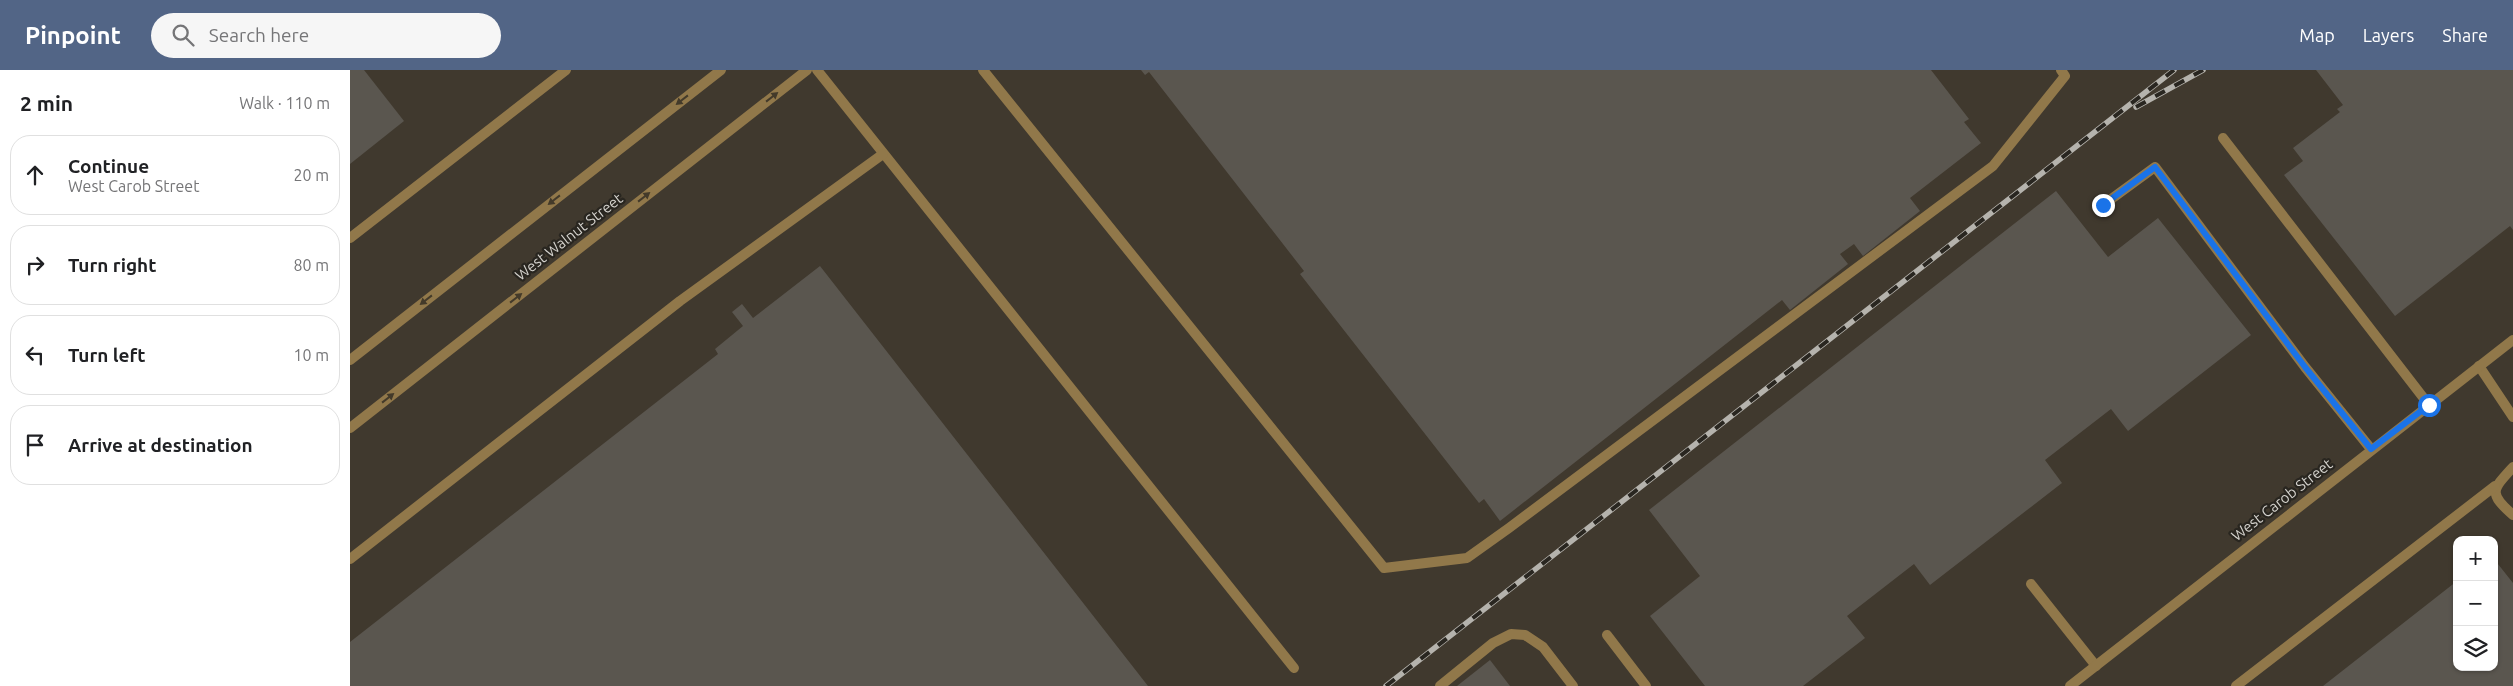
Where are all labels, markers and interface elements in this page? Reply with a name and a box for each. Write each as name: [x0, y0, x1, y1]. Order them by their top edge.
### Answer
search box: [151, 13, 501, 58]
icon: search: [169, 21, 197, 49]
text: Pinpoint: [25, 22, 121, 49]
text: Search here: [209, 24, 309, 46]
text: Map: [2299, 25, 2335, 45]
text: Layers: [2363, 25, 2414, 45]
text: Share: [2442, 25, 2488, 45]
text: 2 min: [20, 91, 73, 115]
one-way arrow: [765, 92, 778, 103]
text: Walk · 110 m: [239, 94, 330, 112]
one-way arrow: [676, 95, 689, 105]
text: Continue: [68, 155, 149, 177]
icon: ahead: [21, 161, 49, 189]
text: 20 m: [293, 166, 329, 184]
text: West Carob Street: [68, 177, 199, 195]
street label: West Walnut Street: [512, 189, 626, 284]
one-way arrow: [637, 192, 650, 203]
route end: [2092, 194, 2115, 217]
one-way arrow: [548, 195, 561, 206]
icon: right: [21, 251, 49, 279]
text: Turn right: [68, 254, 156, 276]
text: 80 m: [293, 256, 329, 274]
one-way arrow: [509, 292, 522, 303]
one-way arrow: [420, 295, 433, 306]
icon: left: [21, 341, 49, 369]
text: Turn left: [68, 344, 146, 366]
text: 10 m: [293, 346, 329, 364]
one-way arrow: [381, 392, 394, 403]
route start: [2418, 394, 2441, 417]
icon: arrive: [21, 431, 49, 459]
text: Arrive at destination: [68, 434, 253, 456]
street label: West Carob Street: [2228, 455, 2336, 544]
map controls: [2453, 536, 2498, 671]
button: +: [2453, 536, 2498, 581]
button: −: [2453, 581, 2498, 626]
button: layers: [2453, 626, 2498, 671]

